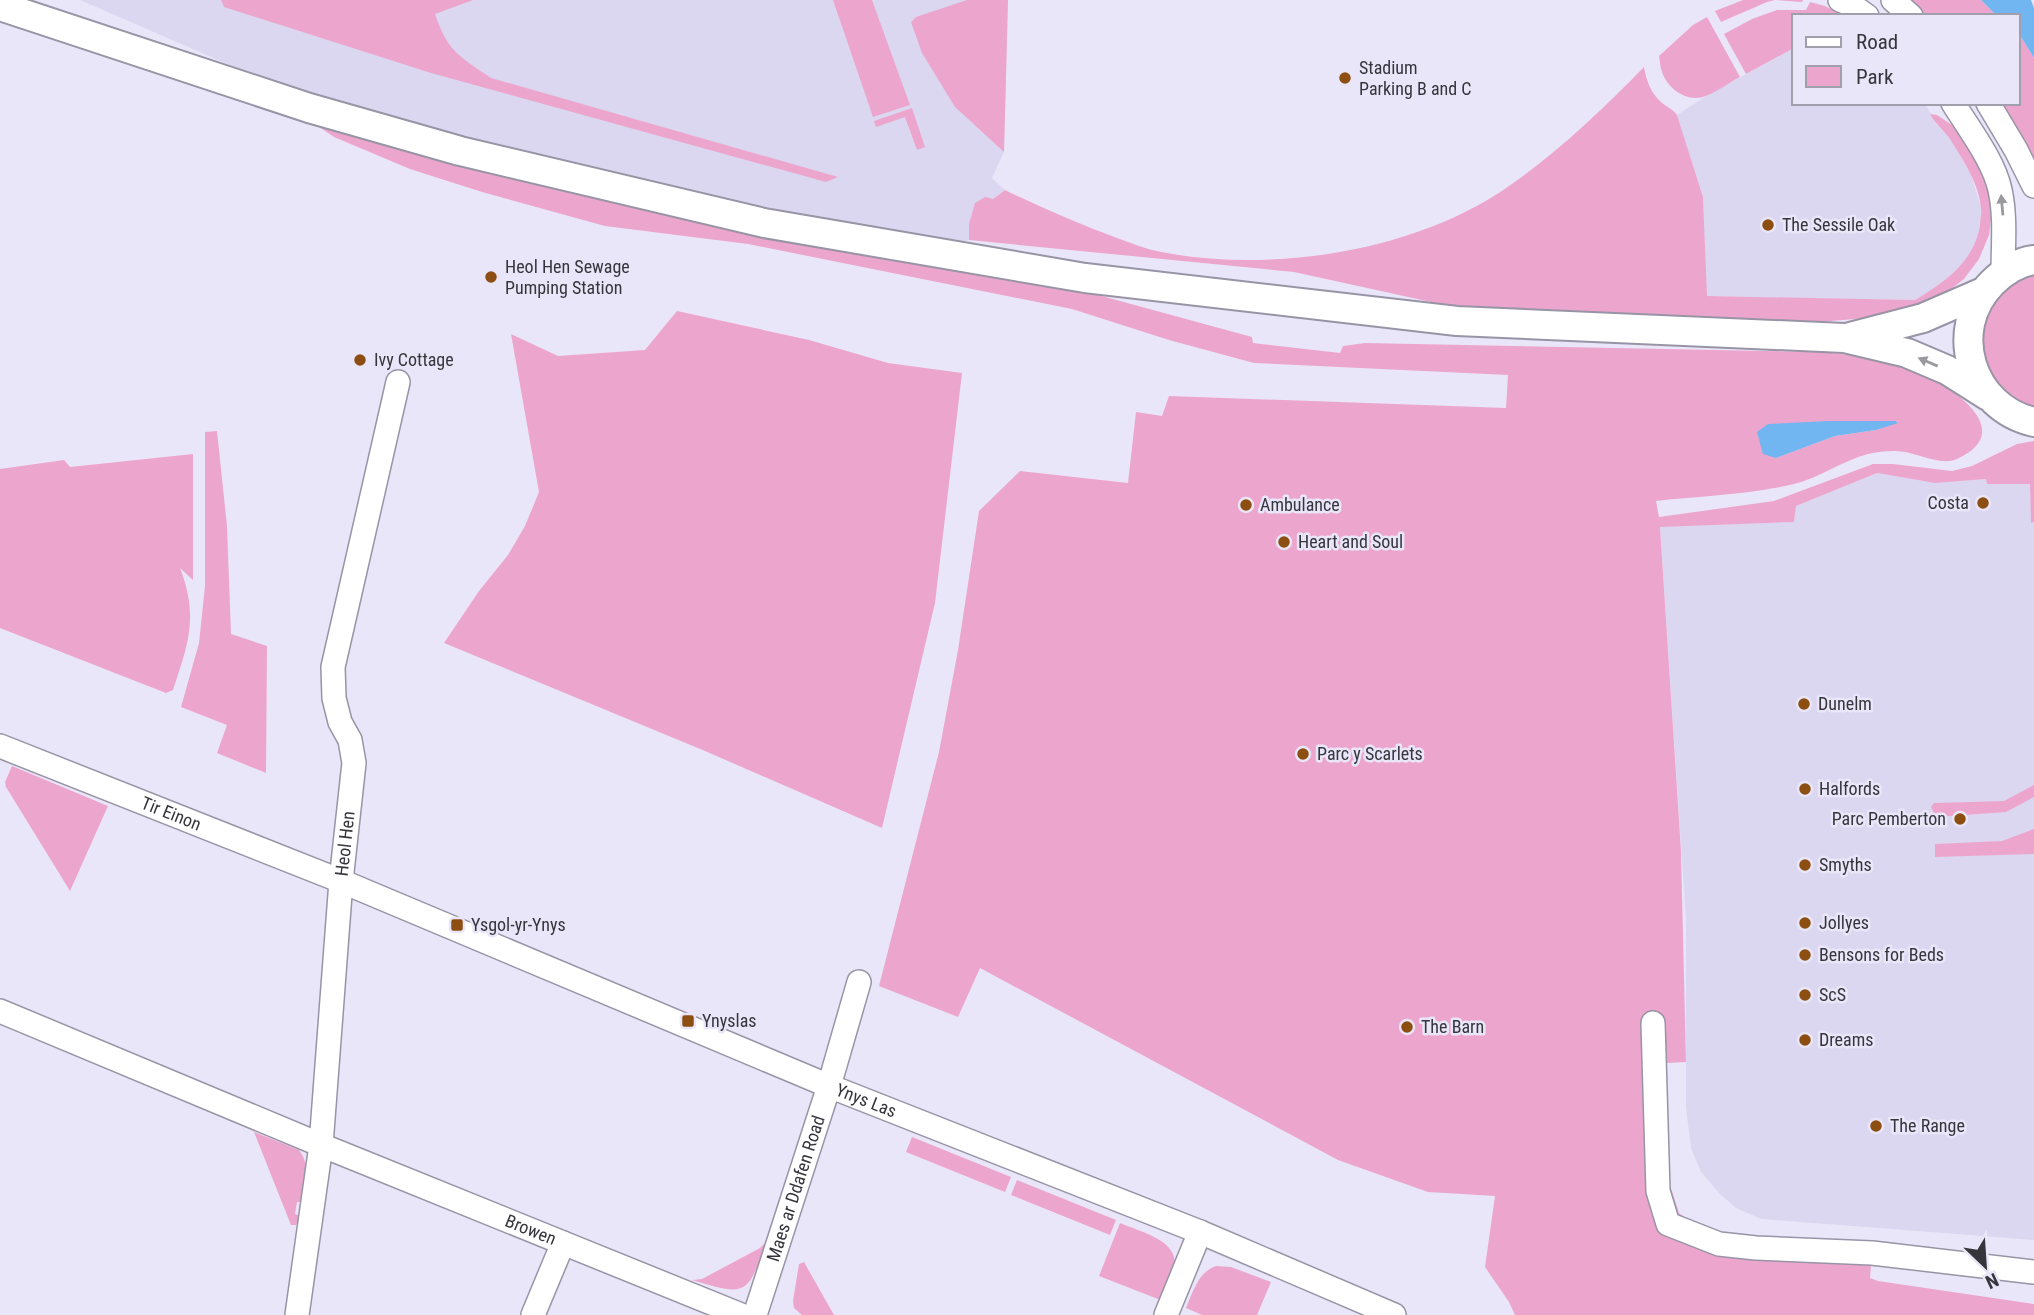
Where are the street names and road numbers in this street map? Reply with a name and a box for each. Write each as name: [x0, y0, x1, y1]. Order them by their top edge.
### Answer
street label: Tir Einon: [138, 792, 204, 835]
street label: Heol Hen: [331, 810, 359, 877]
street label: Ynys Las: [833, 1079, 900, 1121]
street label: Maes ar Ddafen Road: [762, 1113, 829, 1264]
street label: Browen: [502, 1210, 559, 1249]

